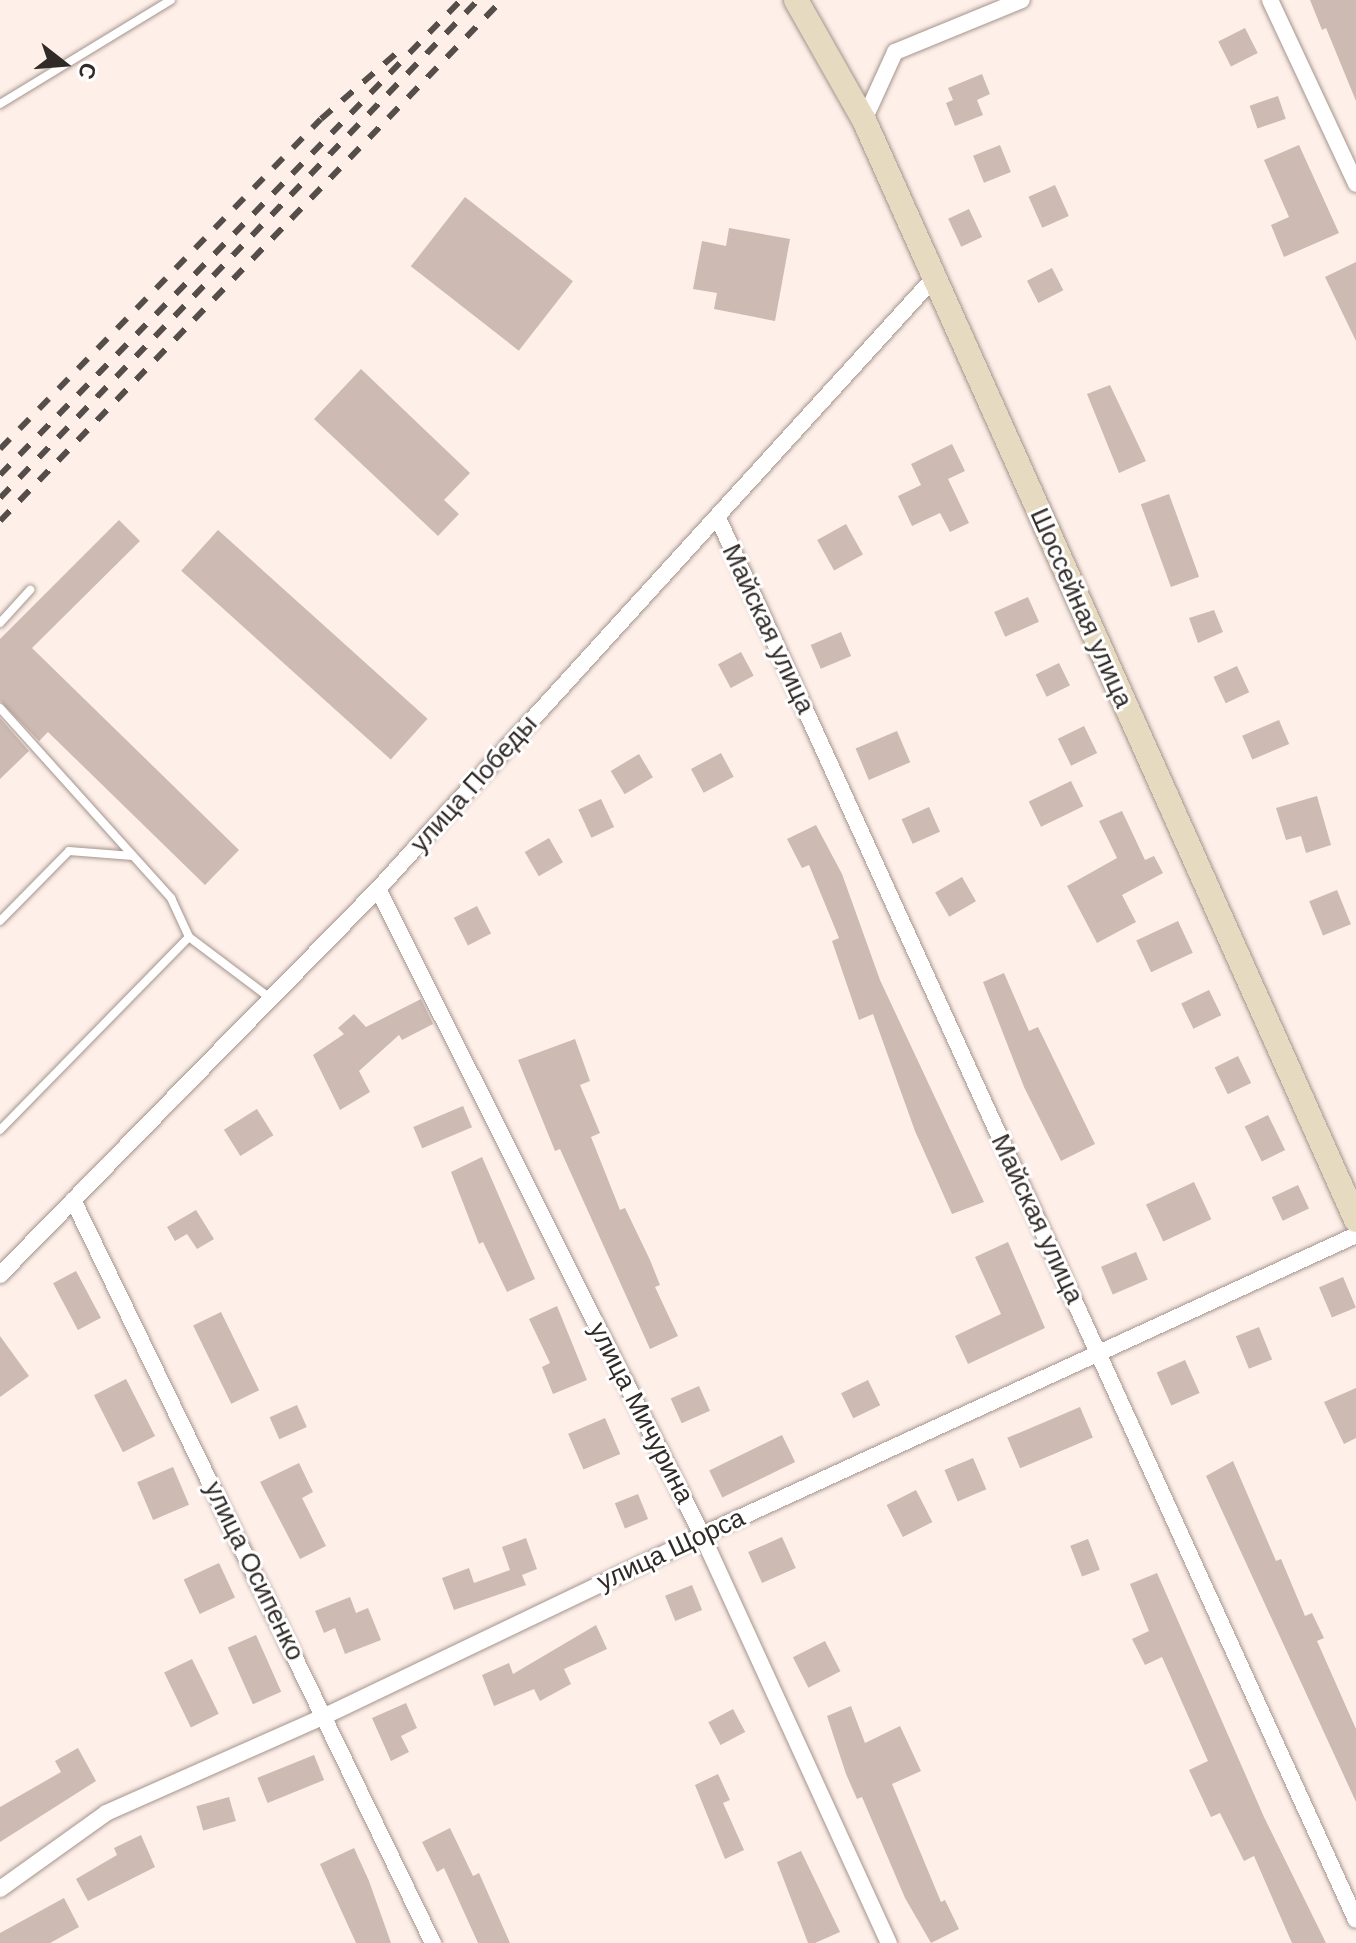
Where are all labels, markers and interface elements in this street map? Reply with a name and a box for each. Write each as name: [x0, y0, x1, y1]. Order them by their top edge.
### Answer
north arrow: [24, 24, 104, 104]
text: С: [73, 60, 102, 82]
street label: Шоссейная улица: [1023, 504, 1139, 712]
street label: Майская улица: [715, 539, 821, 719]
street label: улица Победы: [404, 709, 544, 859]
street label: Майская улица: [984, 1129, 1090, 1309]
street label: улица Мичурина: [582, 1317, 700, 1509]
street label: улица Осипенко: [197, 1476, 311, 1666]
street label: улица Щорса: [592, 1502, 750, 1598]

